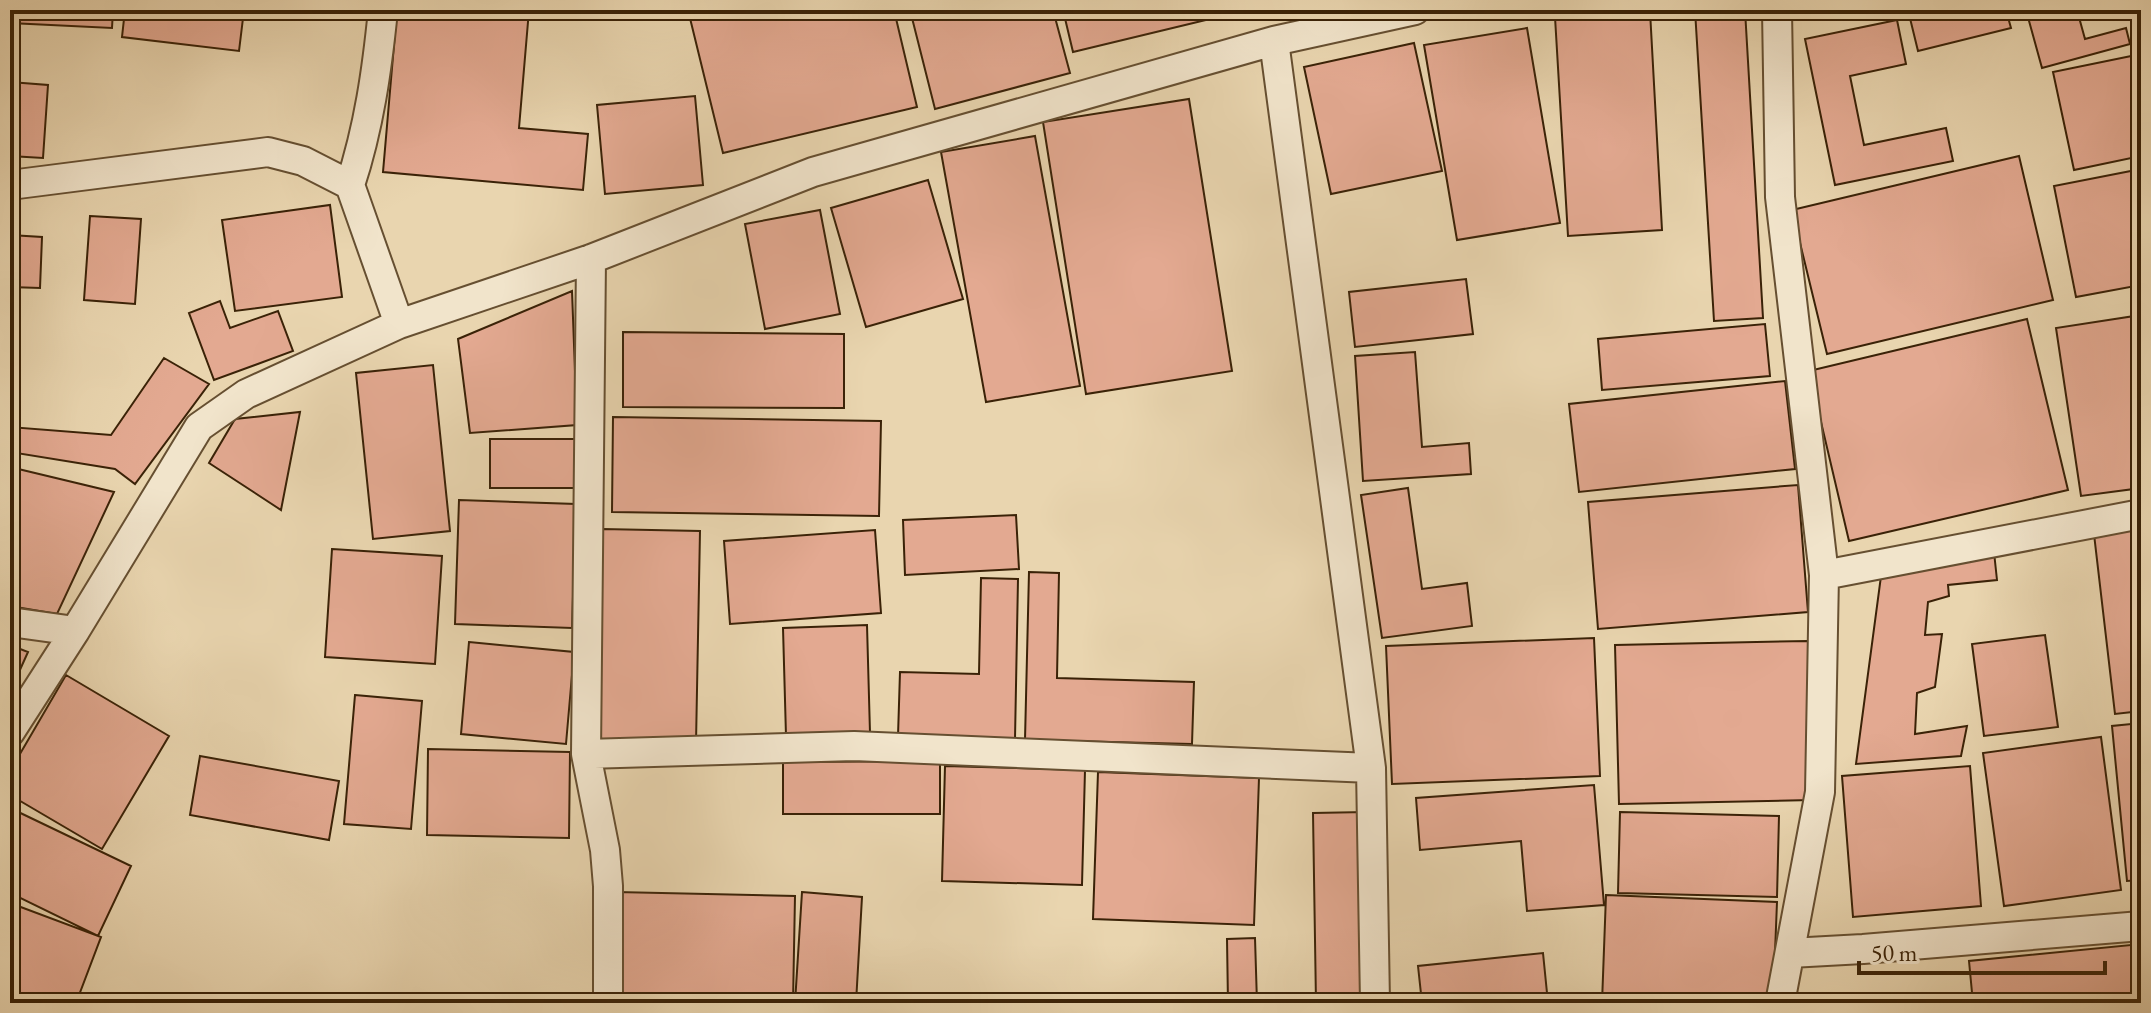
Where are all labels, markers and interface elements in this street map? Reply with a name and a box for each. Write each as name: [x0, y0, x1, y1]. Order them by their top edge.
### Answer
scale bar: [1859, 925, 2105, 975]
text: 50 m: [1871, 937, 1918, 968]

